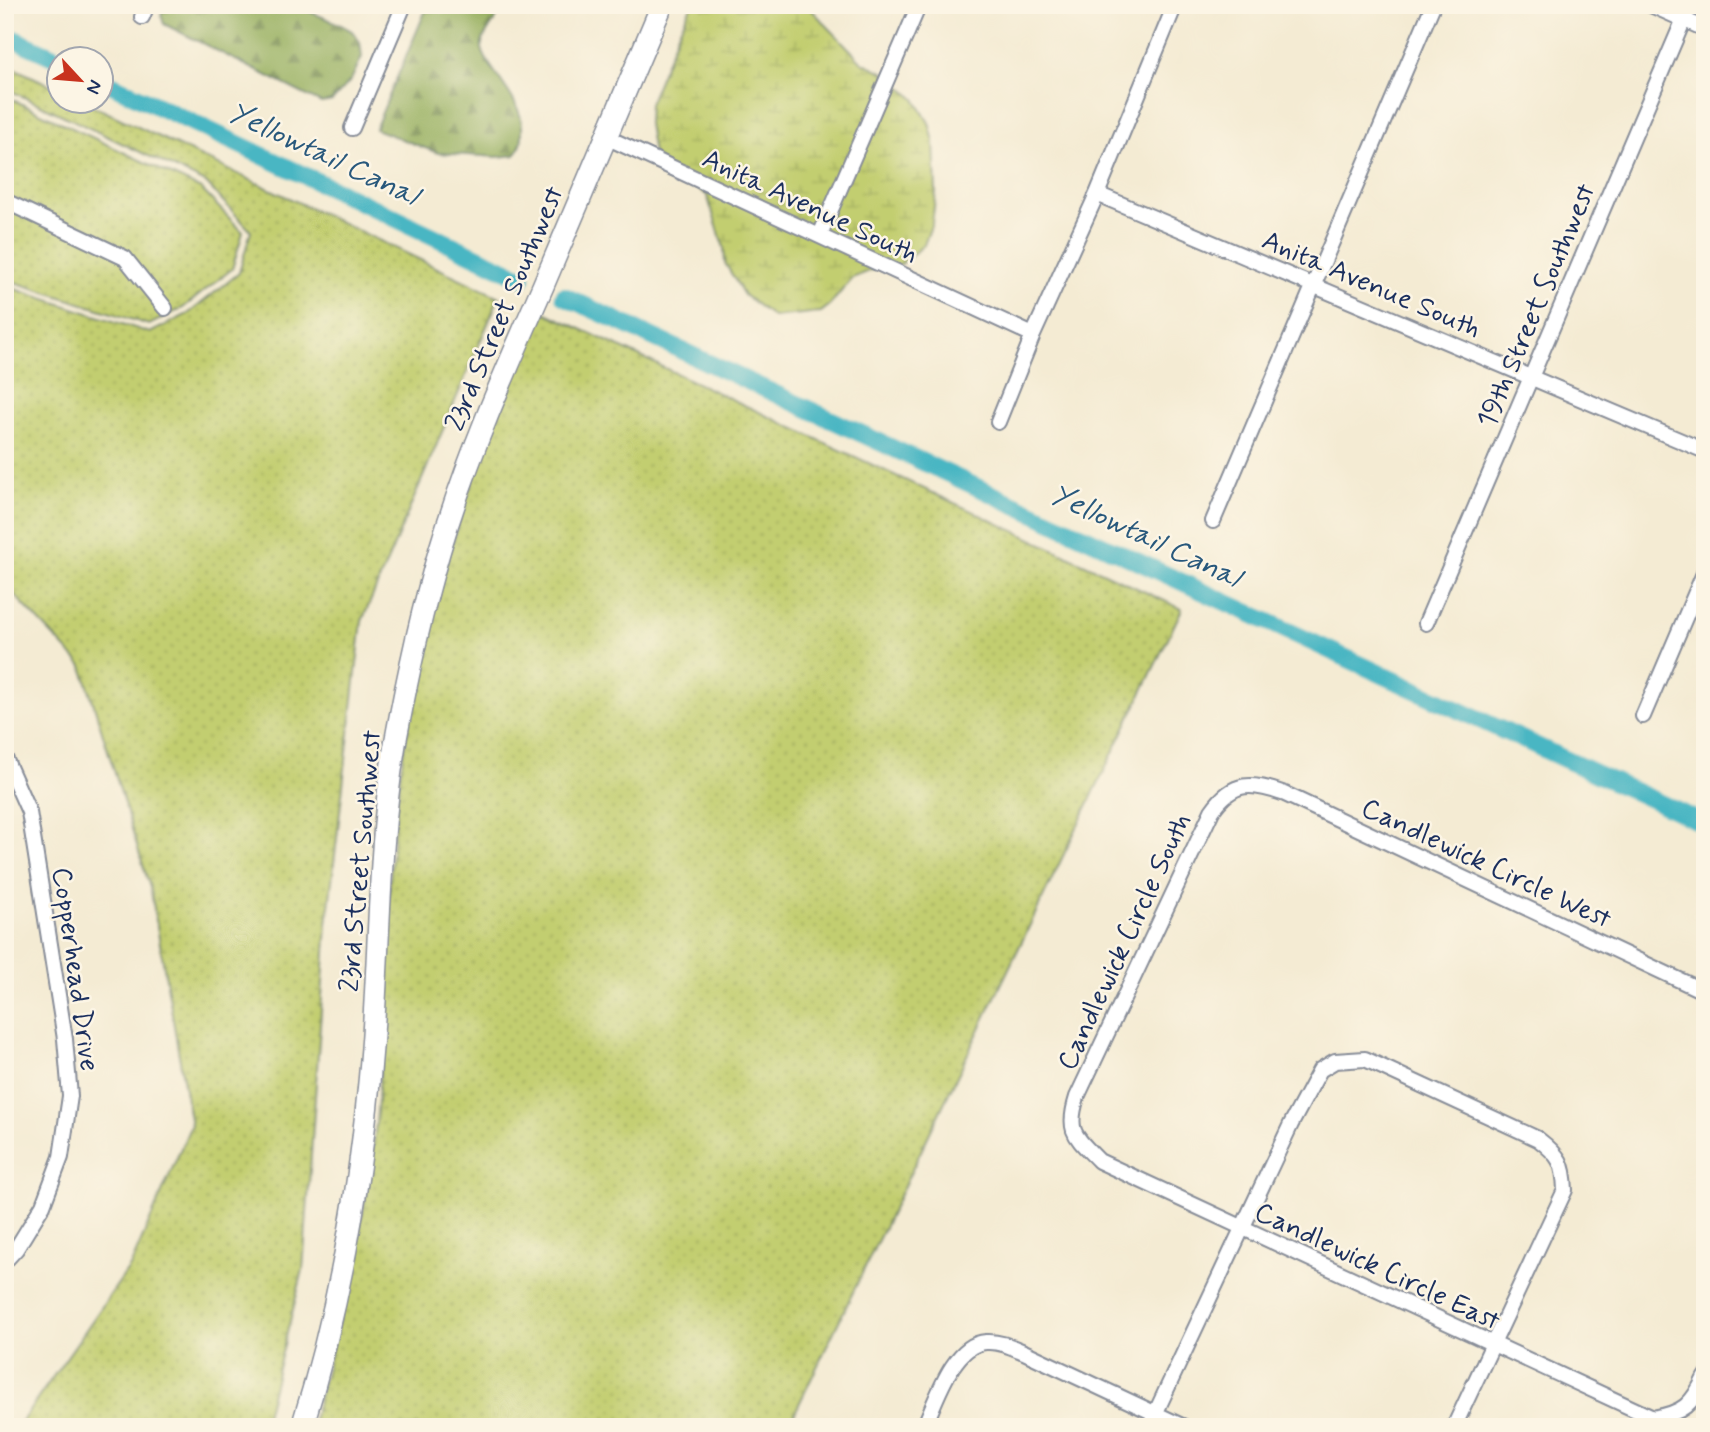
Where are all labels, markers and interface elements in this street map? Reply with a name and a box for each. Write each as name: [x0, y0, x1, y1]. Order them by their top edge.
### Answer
north arrow: [46, 46, 116, 116]
text: N: [80, 76, 108, 98]
water label: Yellowtail Canal: [222, 93, 428, 217]
street label: Anita Avenue South: [696, 141, 924, 274]
street label: 19th Street Southwest: [1469, 178, 1606, 434]
street label: 23rd Street Southwest: [437, 180, 574, 437]
street label: Anita Avenue South: [1256, 222, 1486, 348]
water label: Yellowtail Canal: [1044, 475, 1250, 599]
street label: 23rd Street Southwest: [332, 728, 391, 994]
street label: Candlewick Circle West: [1355, 790, 1618, 939]
street label: Candlewick Circle South: [1049, 808, 1201, 1077]
street label: Copperhead Drive: [42, 865, 107, 1074]
street label: Candlewick Circle East: [1248, 1194, 1506, 1341]

